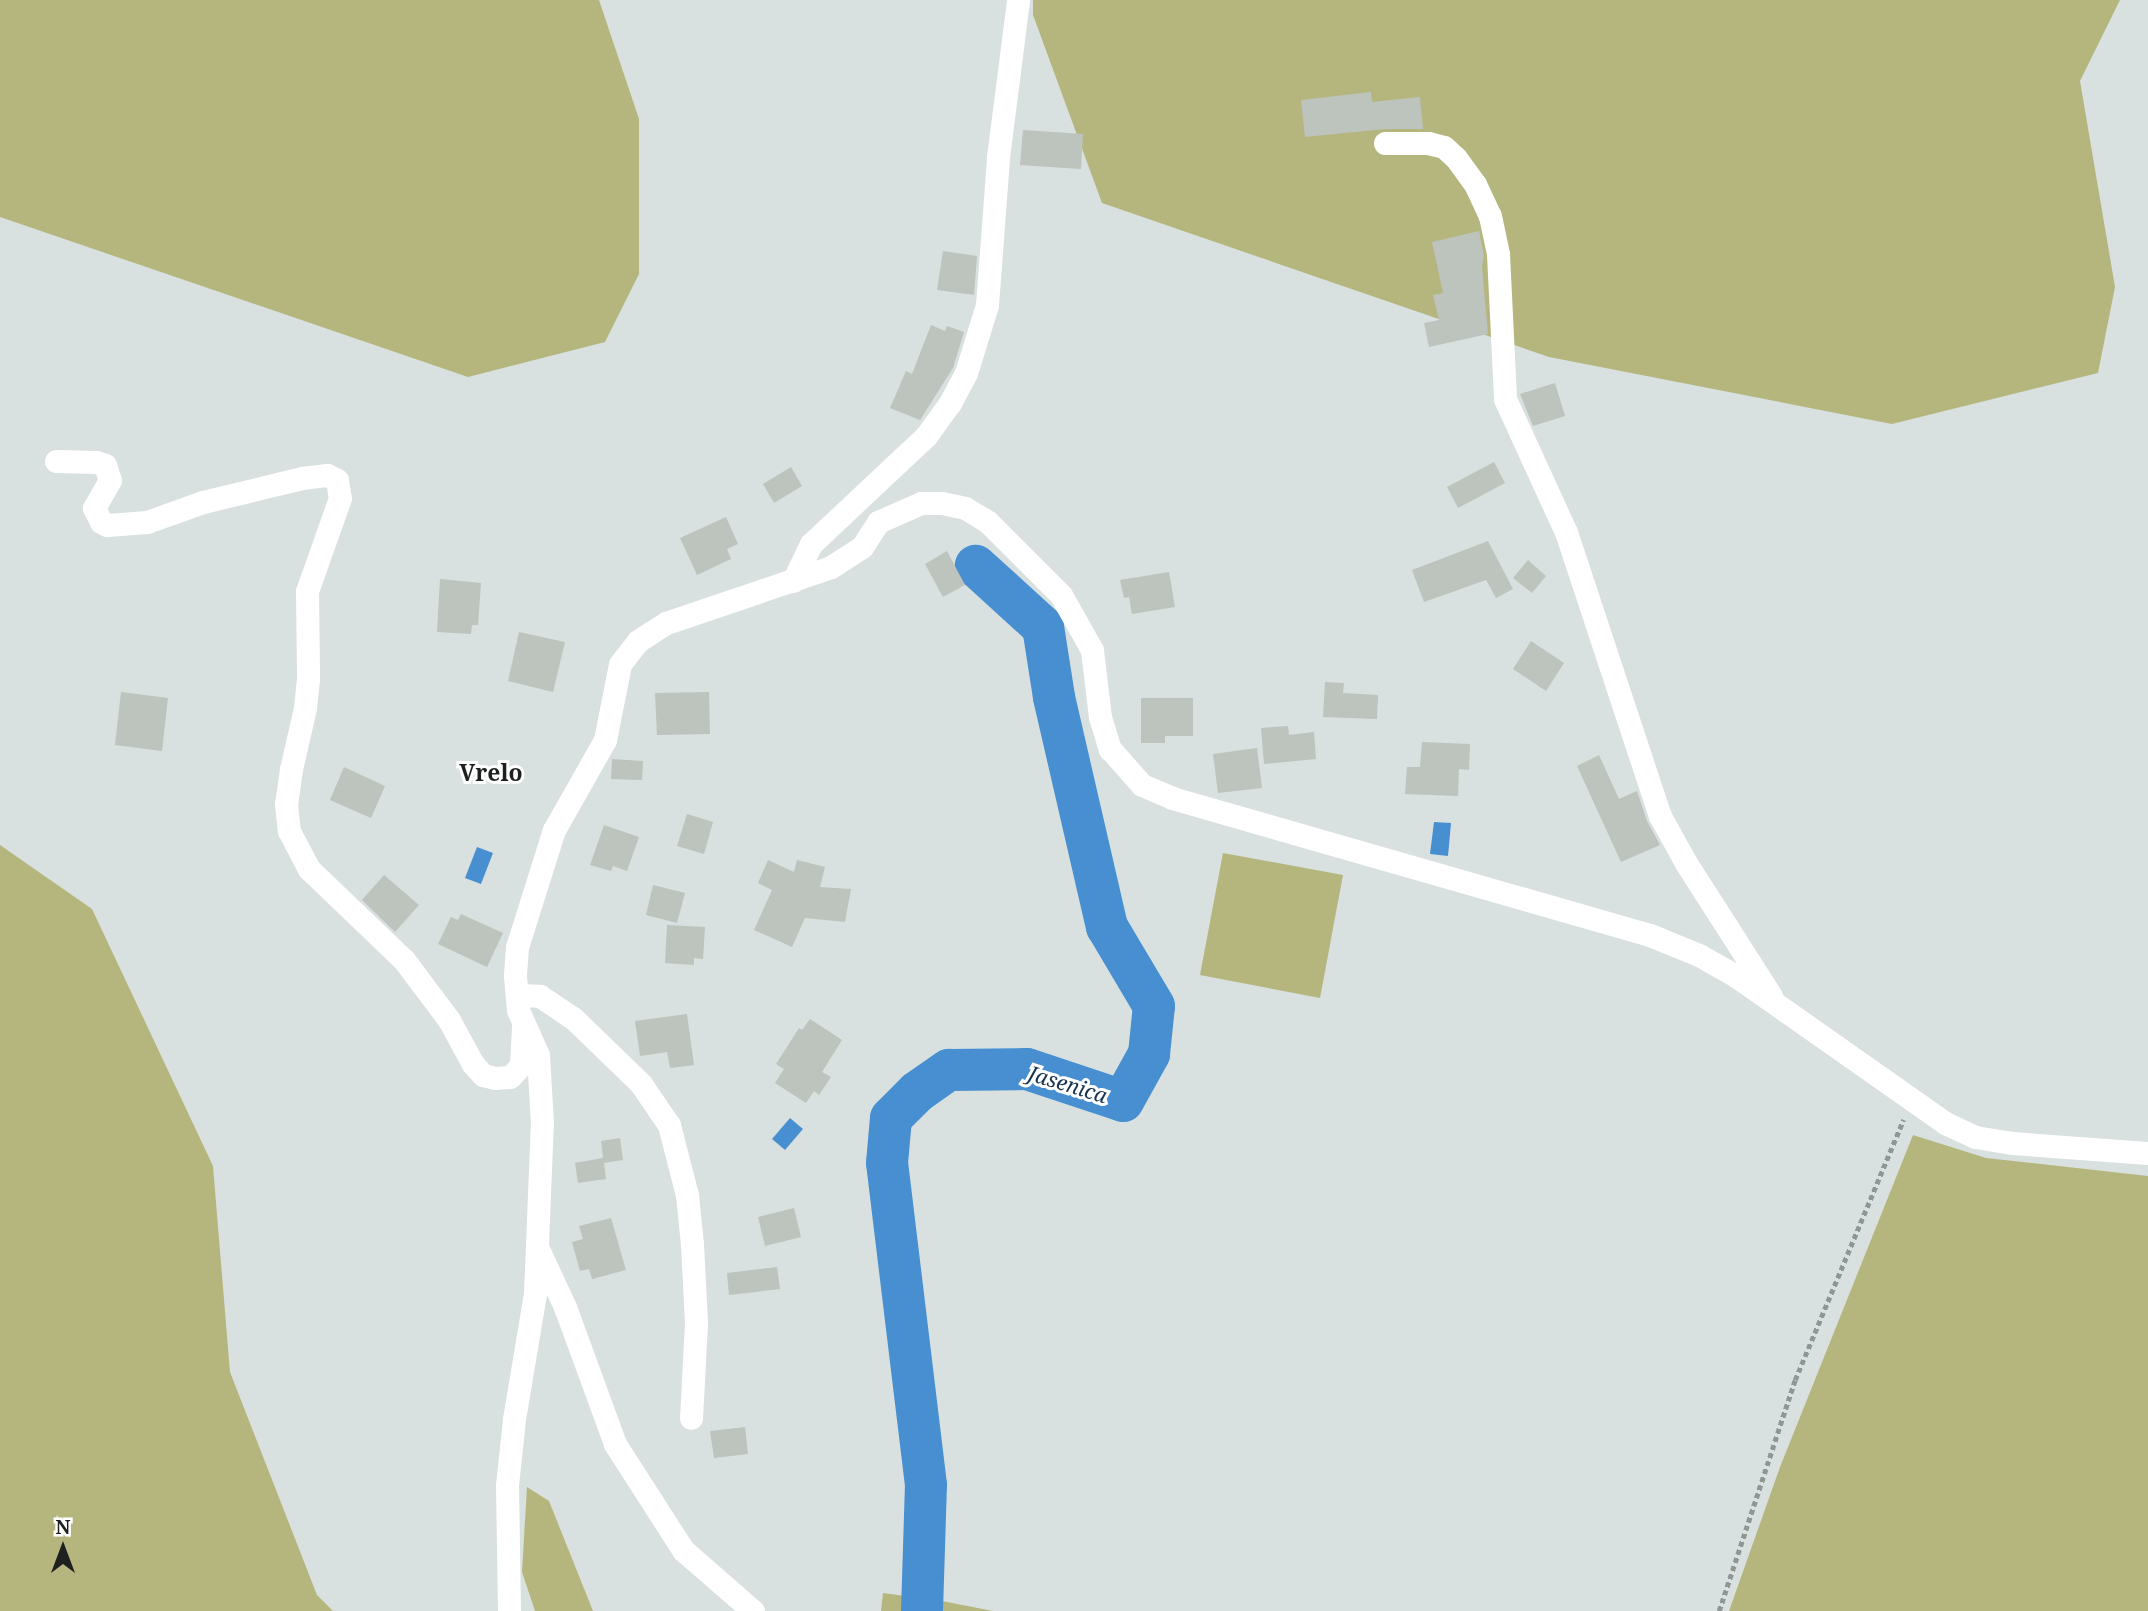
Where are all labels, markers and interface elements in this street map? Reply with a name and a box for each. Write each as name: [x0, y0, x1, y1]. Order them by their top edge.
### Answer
district label: Vrelo: [459, 758, 523, 786]
water label: Jasenica: [1026, 1060, 1110, 1108]
north arrow: [28, 1513, 98, 1583]
text: N: [56, 1514, 70, 1540]

